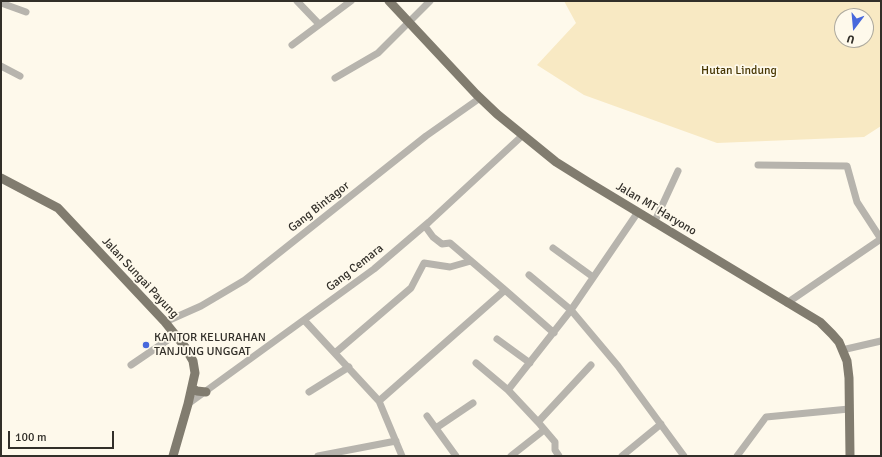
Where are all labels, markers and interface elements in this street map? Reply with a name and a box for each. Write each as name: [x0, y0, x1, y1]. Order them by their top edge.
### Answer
north arrow: [834, 8, 874, 48]
text: U: [845, 32, 856, 46]
park label: Hutan Lindung: [701, 64, 777, 78]
street label: Gang Bintagor: [286, 179, 352, 235]
street label: Jalan MT Haryono: [613, 179, 699, 239]
street label: Jalan Sungai Payung: [99, 234, 181, 322]
street label: Gang Cemara: [324, 241, 386, 295]
place label: KANTOR KELURAHAN TANJUNG UNGGAT: [154, 331, 266, 359]
marker: KANTOR KELURAHAN TANJUNG UNGGAT: [141, 340, 151, 350]
scale bar: [10, 423, 116, 449]
text: 100 m: [15, 430, 47, 445]

